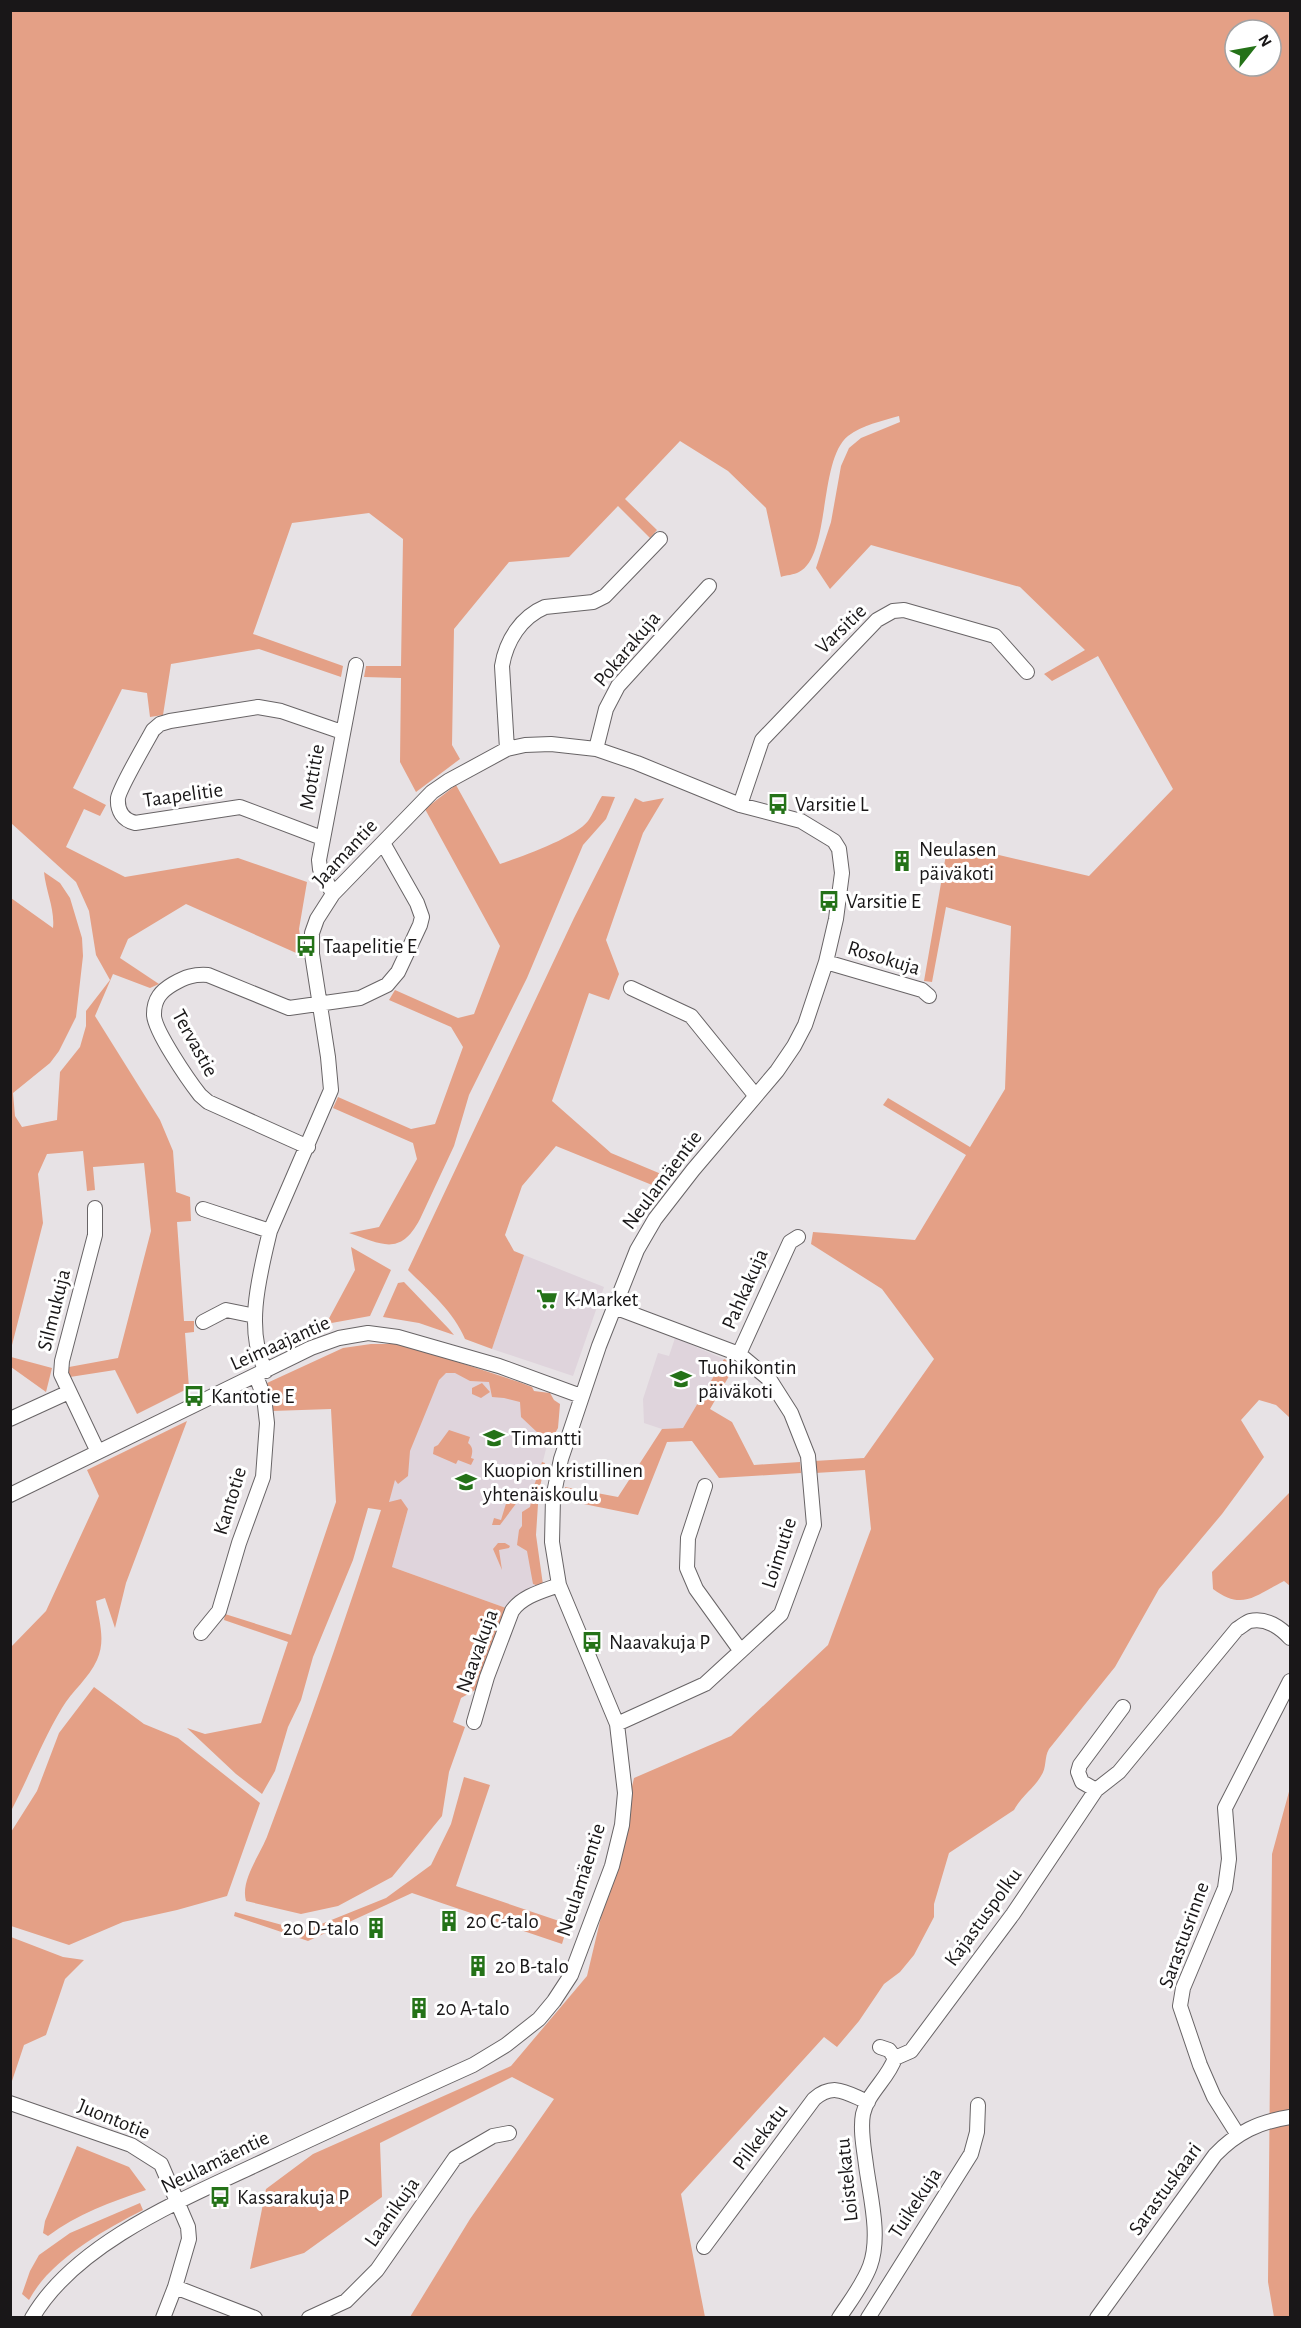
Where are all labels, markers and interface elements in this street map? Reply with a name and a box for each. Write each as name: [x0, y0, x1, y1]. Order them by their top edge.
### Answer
north arrow: [1223, 18, 1283, 78]
text: N: [1255, 32, 1275, 50]
street label: Varsitie: [812, 600, 870, 658]
street label: Pokarakuja: [590, 607, 664, 691]
street label: Mottitie: [296, 742, 328, 812]
street label: Taapelitie: [142, 779, 224, 811]
bus stop icon: Varsitie L: [766, 792, 790, 816]
place label: Varsitie L: [795, 794, 869, 815]
street label: Jaamantie: [309, 815, 381, 891]
place label: Neulasen päiväkoti: [919, 839, 997, 884]
building icon: Neulasen päiväkoti: [890, 849, 914, 873]
bus stop icon: Varsitie E: [817, 889, 841, 913]
place label: Varsitie E: [846, 891, 921, 912]
bus stop icon: Taapelitie E: [294, 934, 318, 958]
place label: Taapelitie E: [323, 936, 417, 957]
street label: Rosokuja: [845, 937, 923, 979]
street label: Tervastie: [168, 1006, 222, 1080]
street label: Neulamäentie: [618, 1127, 706, 1233]
street label: Pahkakuja: [718, 1245, 772, 1332]
street label: Silmukuja: [34, 1267, 74, 1353]
supermarket icon: K-Market: [535, 1287, 559, 1311]
place label: K-Market: [564, 1289, 639, 1310]
street label: Leimaajantie: [227, 1312, 333, 1374]
place label: Tuohikontin päiväkoti: [698, 1357, 797, 1402]
school or university icon: Tuohikontin päiväkoti: [669, 1367, 693, 1391]
bus stop icon: Kantotie E: [182, 1384, 206, 1408]
place label: Kantotie E: [211, 1386, 294, 1407]
school or university icon: Timantti: [482, 1426, 506, 1450]
place label: Timantti: [511, 1428, 582, 1449]
place label: Kuopion kristillinen yhtenäiskoulu: [482, 1460, 643, 1505]
street label: Kantotie: [210, 1465, 250, 1537]
school or university icon: Kuopion kristillinen yhtenäiskoulu: [454, 1470, 478, 1494]
street label: Loimutie: [758, 1515, 800, 1591]
street label: Naavakuja: [452, 1606, 502, 1695]
bus stop icon: Naavakuja P: [580, 1630, 604, 1654]
place label: Naavakuja P: [609, 1632, 710, 1653]
street label: Neulamäentie: [553, 1821, 609, 1939]
street label: Kajastuspolku: [941, 1864, 1026, 1970]
street label: Sarastusrinne: [1155, 1879, 1213, 1991]
building icon: 20 C-talo: [437, 1909, 461, 1933]
place label: 20 C-talo: [466, 1911, 539, 1932]
building icon: 20 D-talo: [364, 1916, 388, 1940]
place label: 20 D-talo: [283, 1918, 359, 1939]
building icon: 20 B-talo: [466, 1954, 490, 1978]
place label: 20 B-talo: [495, 1956, 569, 1977]
building icon: 20 A-talo: [407, 1996, 431, 2020]
place label: 20 A-talo: [436, 1998, 510, 2019]
street label: Juontotie: [75, 2095, 153, 2143]
street label: Pilkekatu: [729, 2100, 792, 2174]
street label: Neulamäentie: [158, 2127, 272, 2197]
street label: Loistekatu: [832, 2137, 862, 2223]
street label: Sarastuskaari: [1125, 2139, 1205, 2239]
street label: Tuikekuja: [885, 2164, 945, 2242]
street label: Laanikuja: [361, 2173, 424, 2251]
bus stop icon: Kassarakuja P: [208, 2185, 232, 2209]
place label: Kassarakuja P: [237, 2187, 349, 2208]

